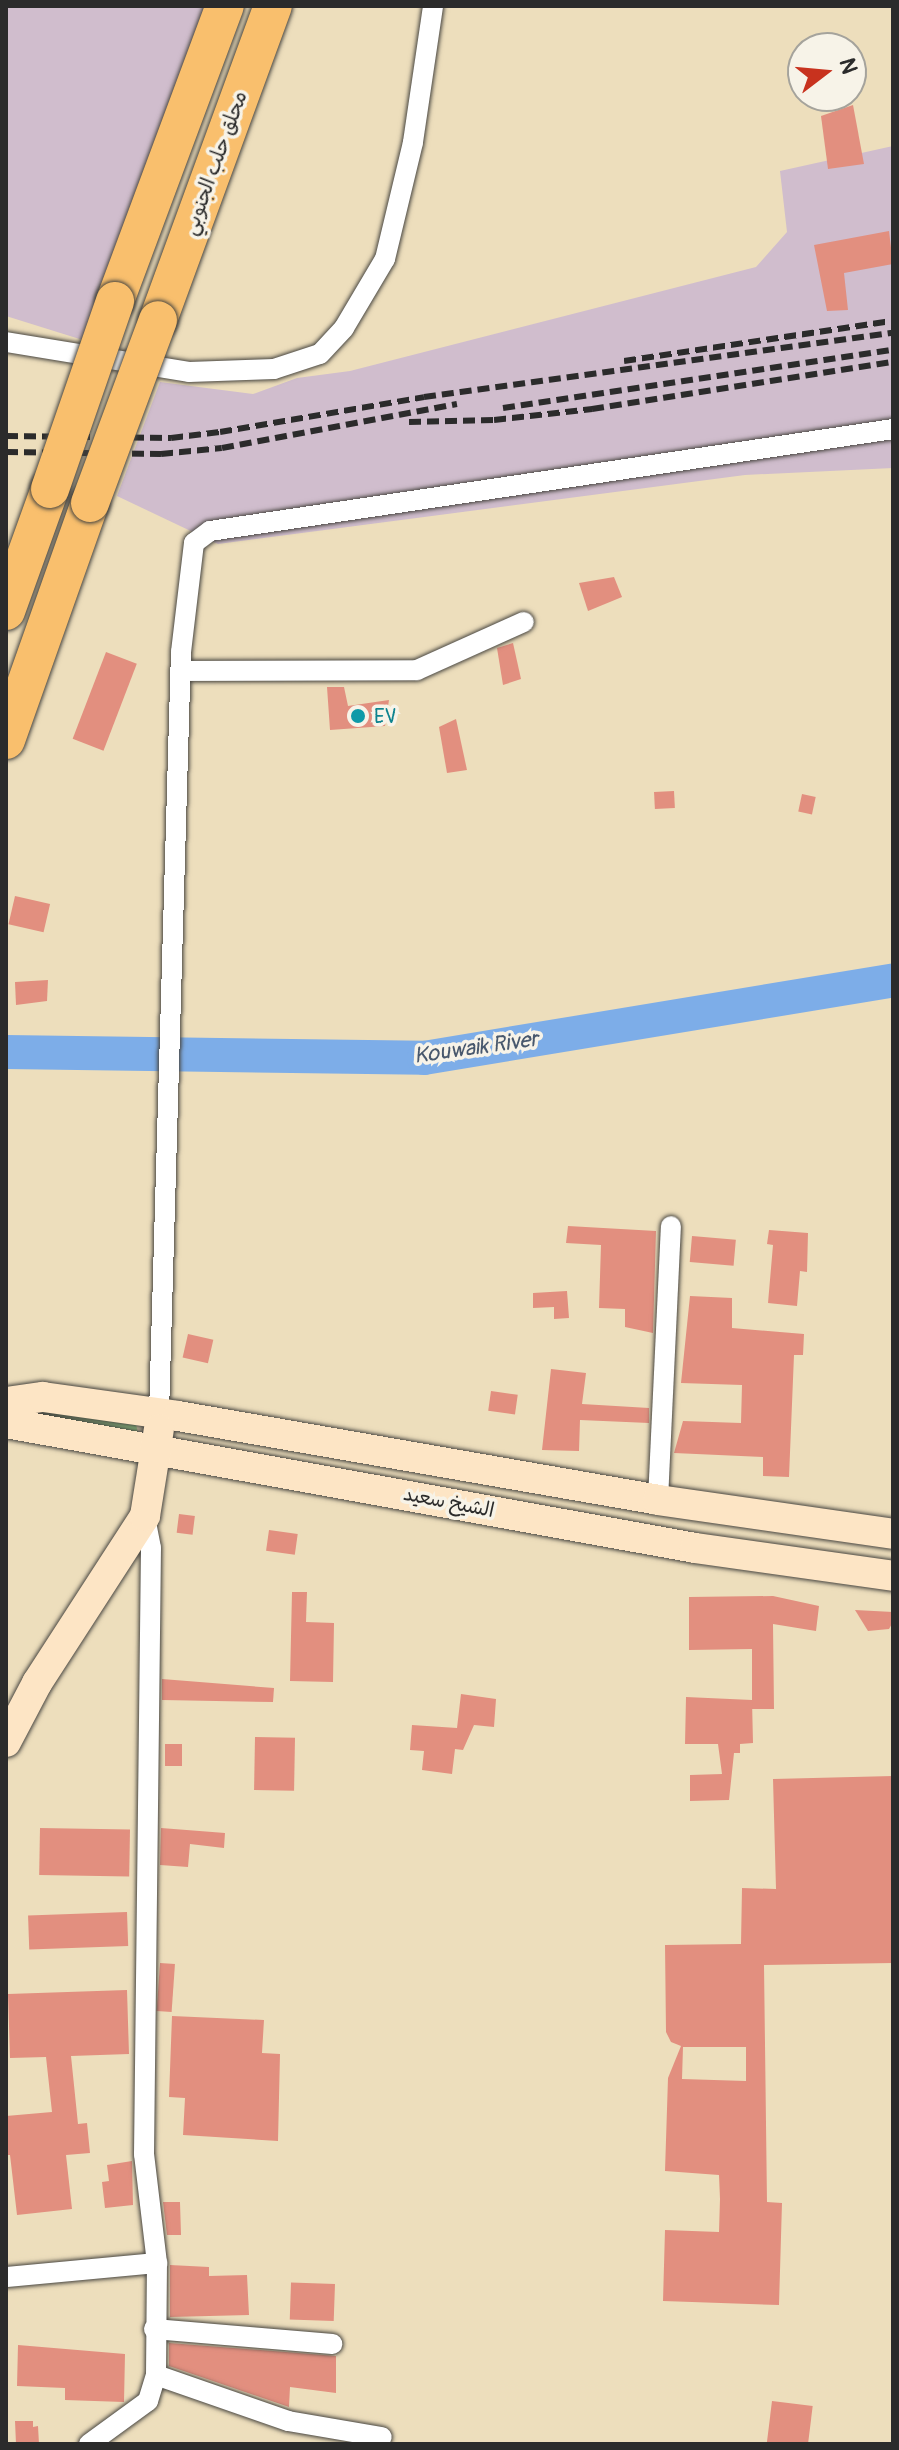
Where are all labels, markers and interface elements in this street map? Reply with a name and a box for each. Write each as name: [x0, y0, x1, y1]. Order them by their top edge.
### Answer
north arrow: [787, 32, 867, 112]
text: N: [833, 55, 864, 77]
street label: محلق حلب الجنوبي: [178, 88, 252, 238]
place label: EV: [374, 704, 396, 728]
marker: EV: [349, 707, 367, 725]
water label: Kouwaik River: [412, 1026, 540, 1070]
street label: الشيخ سعيد: [402, 1481, 496, 1523]

